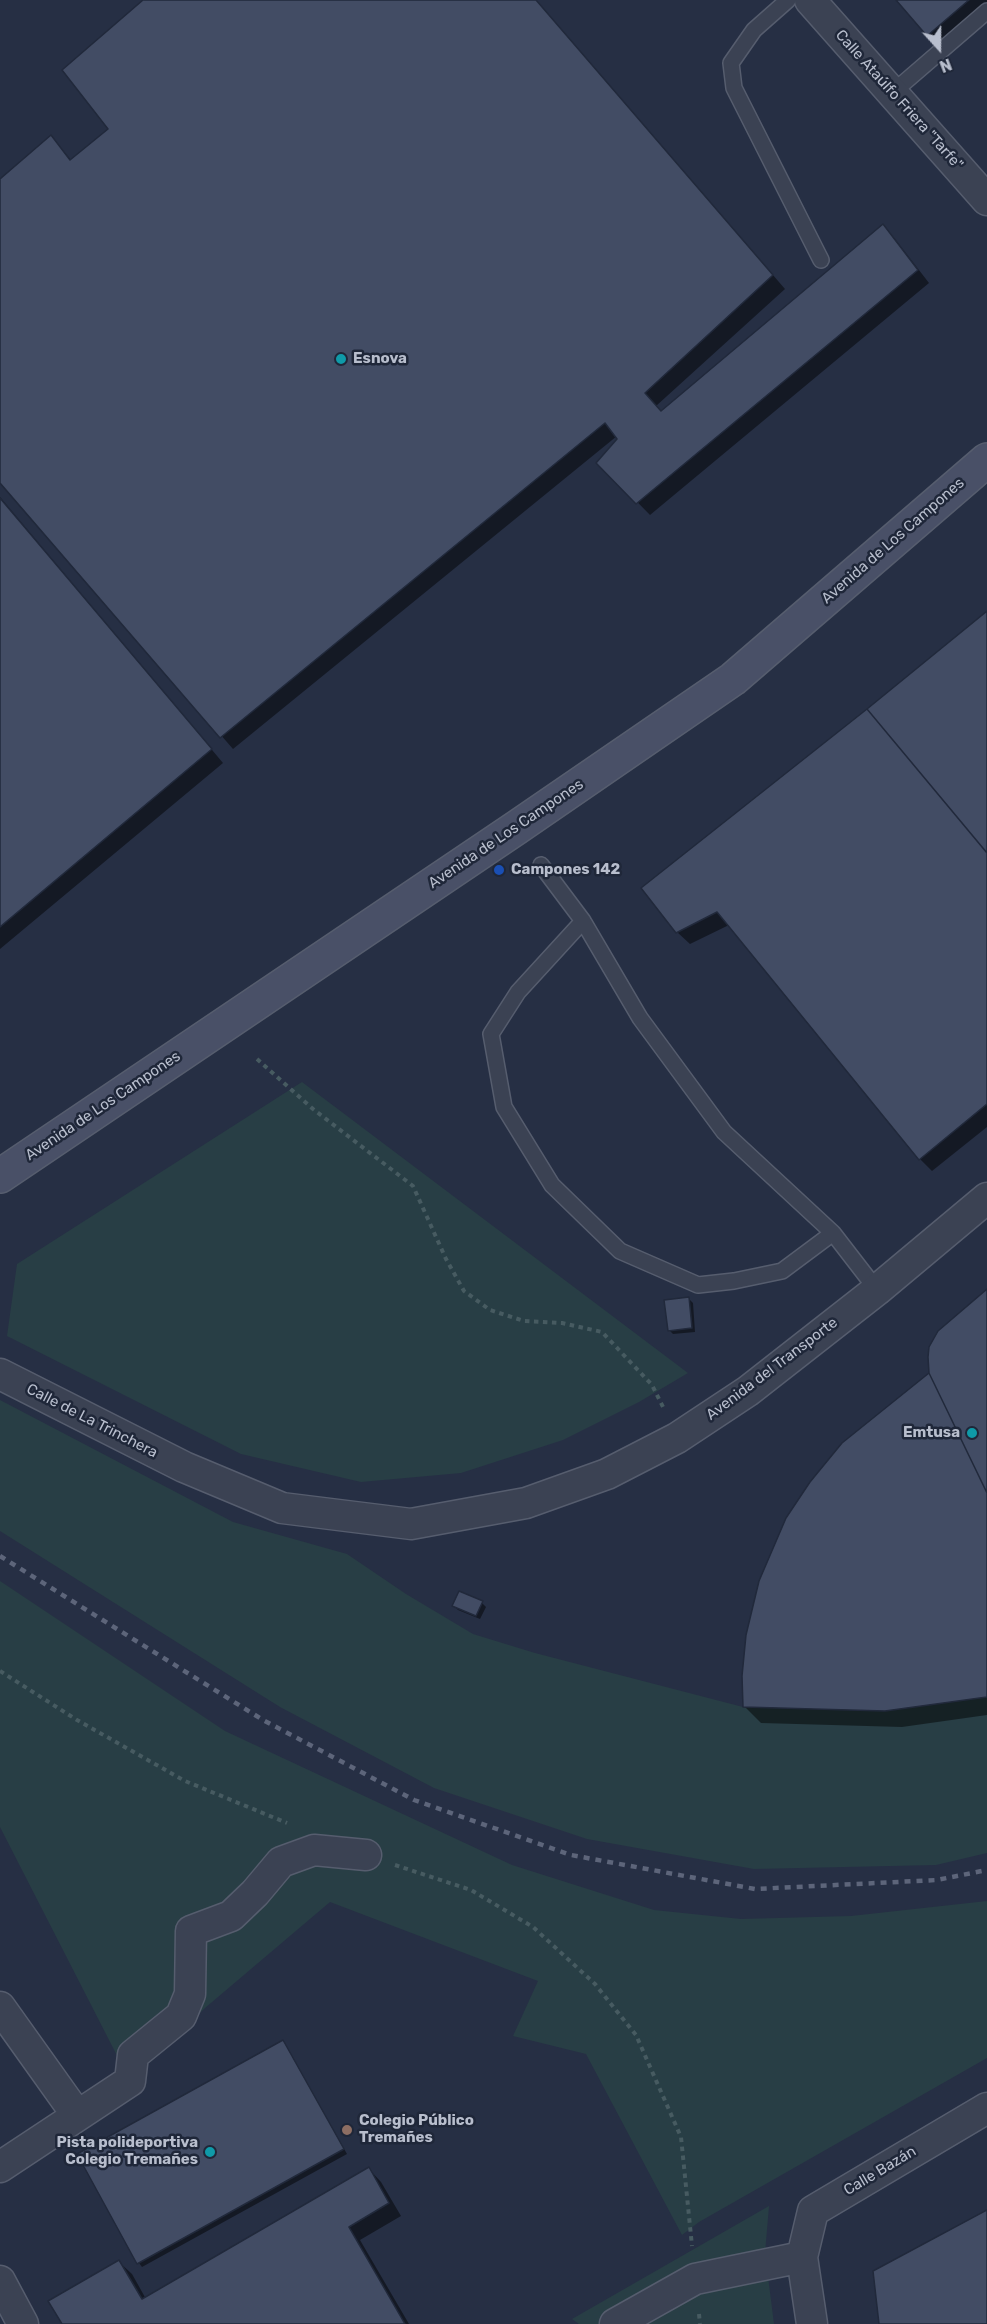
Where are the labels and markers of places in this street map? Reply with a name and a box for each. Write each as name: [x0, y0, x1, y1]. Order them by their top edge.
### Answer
place label: Esnova: [353, 350, 407, 368]
marker: Esnova: [334, 352, 348, 366]
place label: Campones 142: [511, 861, 620, 879]
marker: Campones 142: [492, 863, 506, 877]
place label: Emtusa: [903, 1424, 960, 1442]
marker: Emtusa: [965, 1426, 979, 1440]
place label: Colegio Público Tremañes: [359, 2112, 474, 2147]
marker: Colegio Público Tremañes: [340, 2123, 354, 2137]
place label: Pista polideportiva Colegio Tremañes: [57, 2134, 198, 2169]
marker: Pista polideportiva Colegio Tremañes: [203, 2145, 217, 2159]

